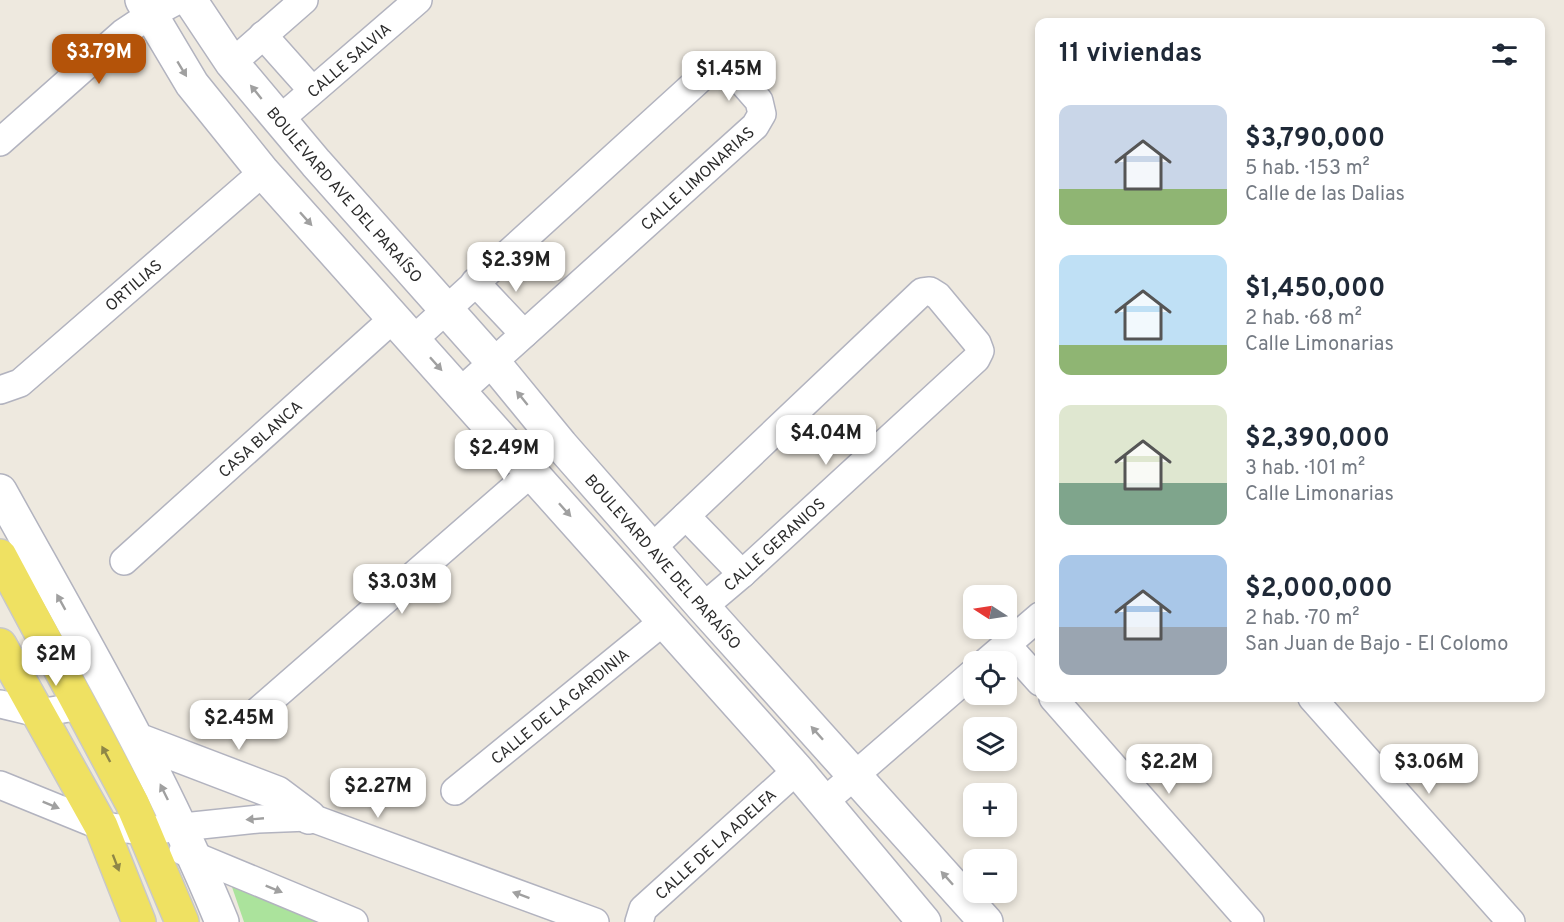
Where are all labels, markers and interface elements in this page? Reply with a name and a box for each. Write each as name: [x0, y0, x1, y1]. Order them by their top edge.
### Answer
street label: CALLE SALVIA: [304, 20, 396, 103]
pin: $3.79M: [50, 34, 148, 85]
text: 11 viviendas: [1059, 38, 1202, 71]
icon: filters: [1488, 38, 1521, 71]
text: $3.79M: [66, 40, 132, 66]
pin: $1.45M: [680, 51, 778, 102]
text: $1.45M: [696, 57, 762, 83]
one-way arrow: [177, 61, 188, 77]
one-way arrow: [250, 85, 263, 100]
street label: BOULEVARD AVE DEL PARAÍSO: [261, 104, 426, 288]
street label: CALLE LIMONARIAS: [637, 123, 759, 236]
text: $3,790,000: [1245, 123, 1385, 156]
icon: home: [1107, 129, 1179, 201]
text: 5 hab. · 153 m²: [1245, 156, 1370, 182]
text: Calle de las Dalias: [1245, 182, 1405, 208]
one-way arrow: [299, 211, 312, 226]
pin: $2.39M: [467, 242, 565, 293]
text: $2.39M: [481, 248, 551, 274]
street label: ORTILIAS: [102, 256, 167, 316]
text: $1,450,000: [1245, 273, 1385, 306]
icon: home: [1107, 279, 1179, 351]
text: 2 hab. · 68 m²: [1245, 306, 1362, 332]
text: Calle Limonarias: [1245, 332, 1394, 358]
one-way arrow: [429, 356, 442, 371]
one-way arrow: [516, 390, 529, 405]
street label: CASA BLANCA: [215, 397, 308, 483]
pin: $4.04M: [777, 415, 875, 466]
text: $4.04M: [790, 421, 862, 447]
text: $2,390,000: [1245, 423, 1390, 456]
icon: home: [1107, 429, 1179, 501]
pin: $2.49M: [455, 430, 553, 481]
text: $2.49M: [469, 436, 539, 462]
text: 3 hab. · 101 m²: [1245, 456, 1365, 482]
street label: BOULEVARD AVE DEL PARAÍSO: [579, 471, 744, 655]
text: Calle Limonarias: [1245, 482, 1394, 508]
street label: CALLE GERANIOS: [720, 495, 830, 596]
one-way arrow: [558, 503, 572, 518]
pin: $3.03M: [353, 564, 451, 615]
text: $3.03M: [367, 570, 437, 596]
text: $2,000,000: [1245, 573, 1393, 606]
icon: home: [1107, 579, 1179, 651]
north arrow: [963, 585, 1017, 639]
map controls: [963, 585, 1017, 903]
one-way arrow: [57, 593, 67, 610]
text: 2 hab. · 70 m²: [1245, 606, 1360, 632]
text: San Juan de Bajo - El Colomo: [1245, 632, 1508, 658]
pin: $2M: [27, 636, 85, 687]
text: $2M: [36, 642, 76, 668]
street label: CALLE DE LA GARDINIA: [488, 645, 634, 770]
button: locate: [963, 651, 1017, 705]
pin: $2.45M: [190, 700, 288, 751]
text: $2.45M: [204, 706, 274, 732]
button: layers: [963, 717, 1017, 771]
one-way arrow: [810, 726, 824, 741]
pin: $2.2M: [1127, 744, 1211, 795]
pin: $3.06M: [1380, 744, 1478, 795]
one-way arrow: [101, 745, 111, 762]
text: $2.2M: [1140, 750, 1198, 776]
text: $3.06M: [1394, 750, 1464, 776]
pin: $2.27M: [329, 768, 427, 819]
text: $2.27M: [344, 774, 412, 800]
one-way arrow: [159, 783, 168, 800]
button: +: [963, 783, 1017, 837]
street label: CALLE DE LA ADELFA: [652, 785, 781, 905]
one-way arrow: [42, 800, 60, 810]
one-way arrow: [246, 814, 265, 824]
button: −: [963, 849, 1017, 903]
one-way arrow: [112, 854, 121, 872]
one-way arrow: [940, 871, 954, 886]
one-way arrow: [266, 884, 284, 894]
one-way arrow: [511, 889, 529, 899]

